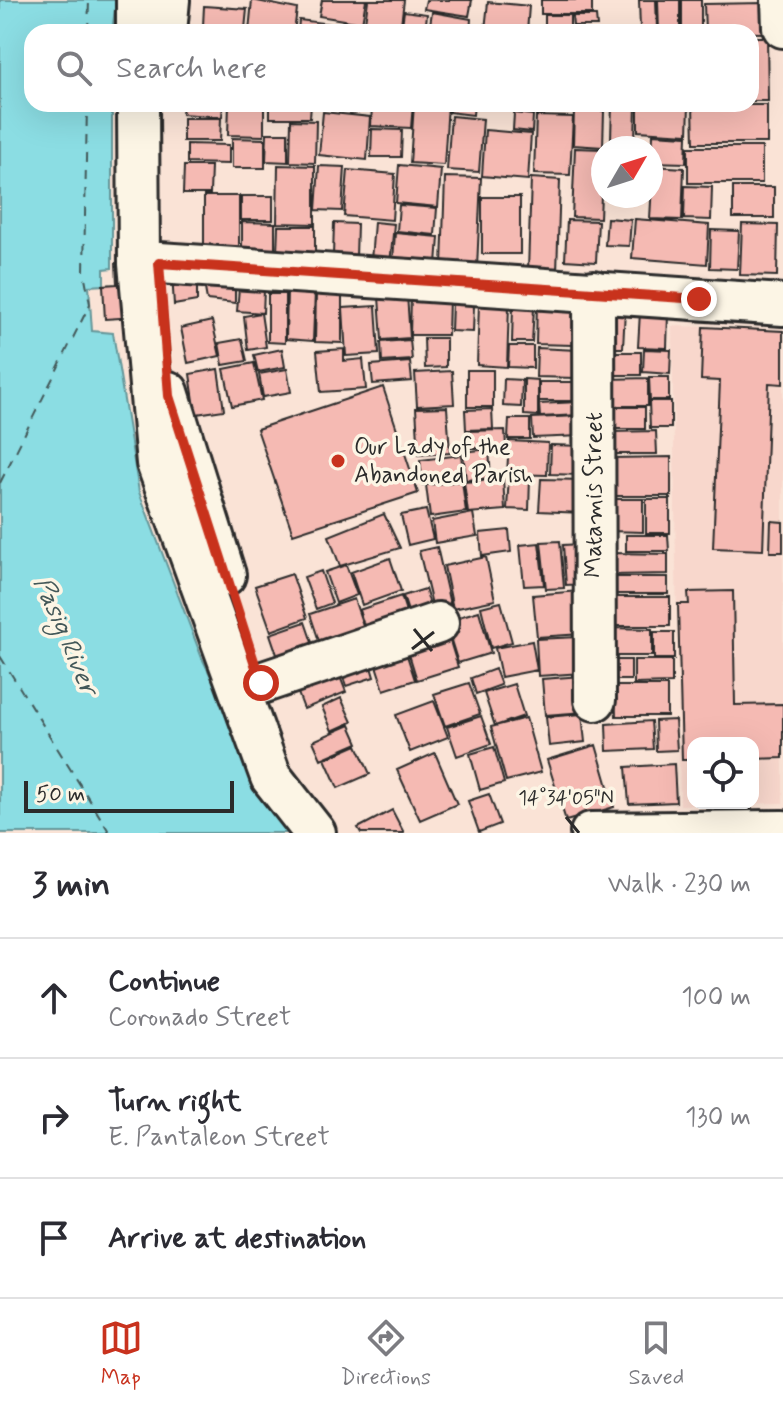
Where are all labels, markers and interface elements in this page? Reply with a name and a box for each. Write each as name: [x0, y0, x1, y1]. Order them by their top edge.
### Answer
search box: [24, 24, 759, 112]
icon: search: [52, 46, 96, 90]
text: Search here: [116, 49, 267, 88]
north arrow: [591, 136, 663, 208]
route end: [681, 281, 717, 317]
street label: Matamis Street: [579, 412, 610, 578]
place label: Our Lady of the Abandoned Parish: [354, 432, 533, 491]
marker: Our Lady of the Abandoned Parish: [329, 452, 347, 470]
water label: Pasig River: [23, 572, 107, 704]
route start: [243, 665, 279, 701]
map controls: [687, 737, 759, 809]
button: locate: [687, 737, 759, 809]
scale bar: [24, 777, 234, 813]
text: 50 m: [36, 781, 85, 809]
text: 14°34'05"N: [518, 785, 614, 812]
text: 3 min: [32, 863, 110, 908]
text: Walk · 230 m: [608, 868, 751, 902]
text: Continue: [108, 962, 220, 1001]
icon: ahead: [32, 976, 76, 1020]
text: 100 m: [681, 981, 751, 1015]
text: Coronado Street: [108, 1001, 291, 1035]
text: Turn right: [108, 1082, 241, 1121]
icon: right: [32, 1096, 76, 1140]
text: 130 m: [685, 1101, 751, 1135]
text: E. Pantaleon Street: [108, 1121, 330, 1155]
icon: arrive: [32, 1216, 76, 1260]
text: Arrive at destination: [108, 1219, 366, 1258]
tab: Map: [99, 1316, 143, 1392]
tab: Directions: [340, 1316, 431, 1392]
tab: Saved: [629, 1316, 684, 1392]

